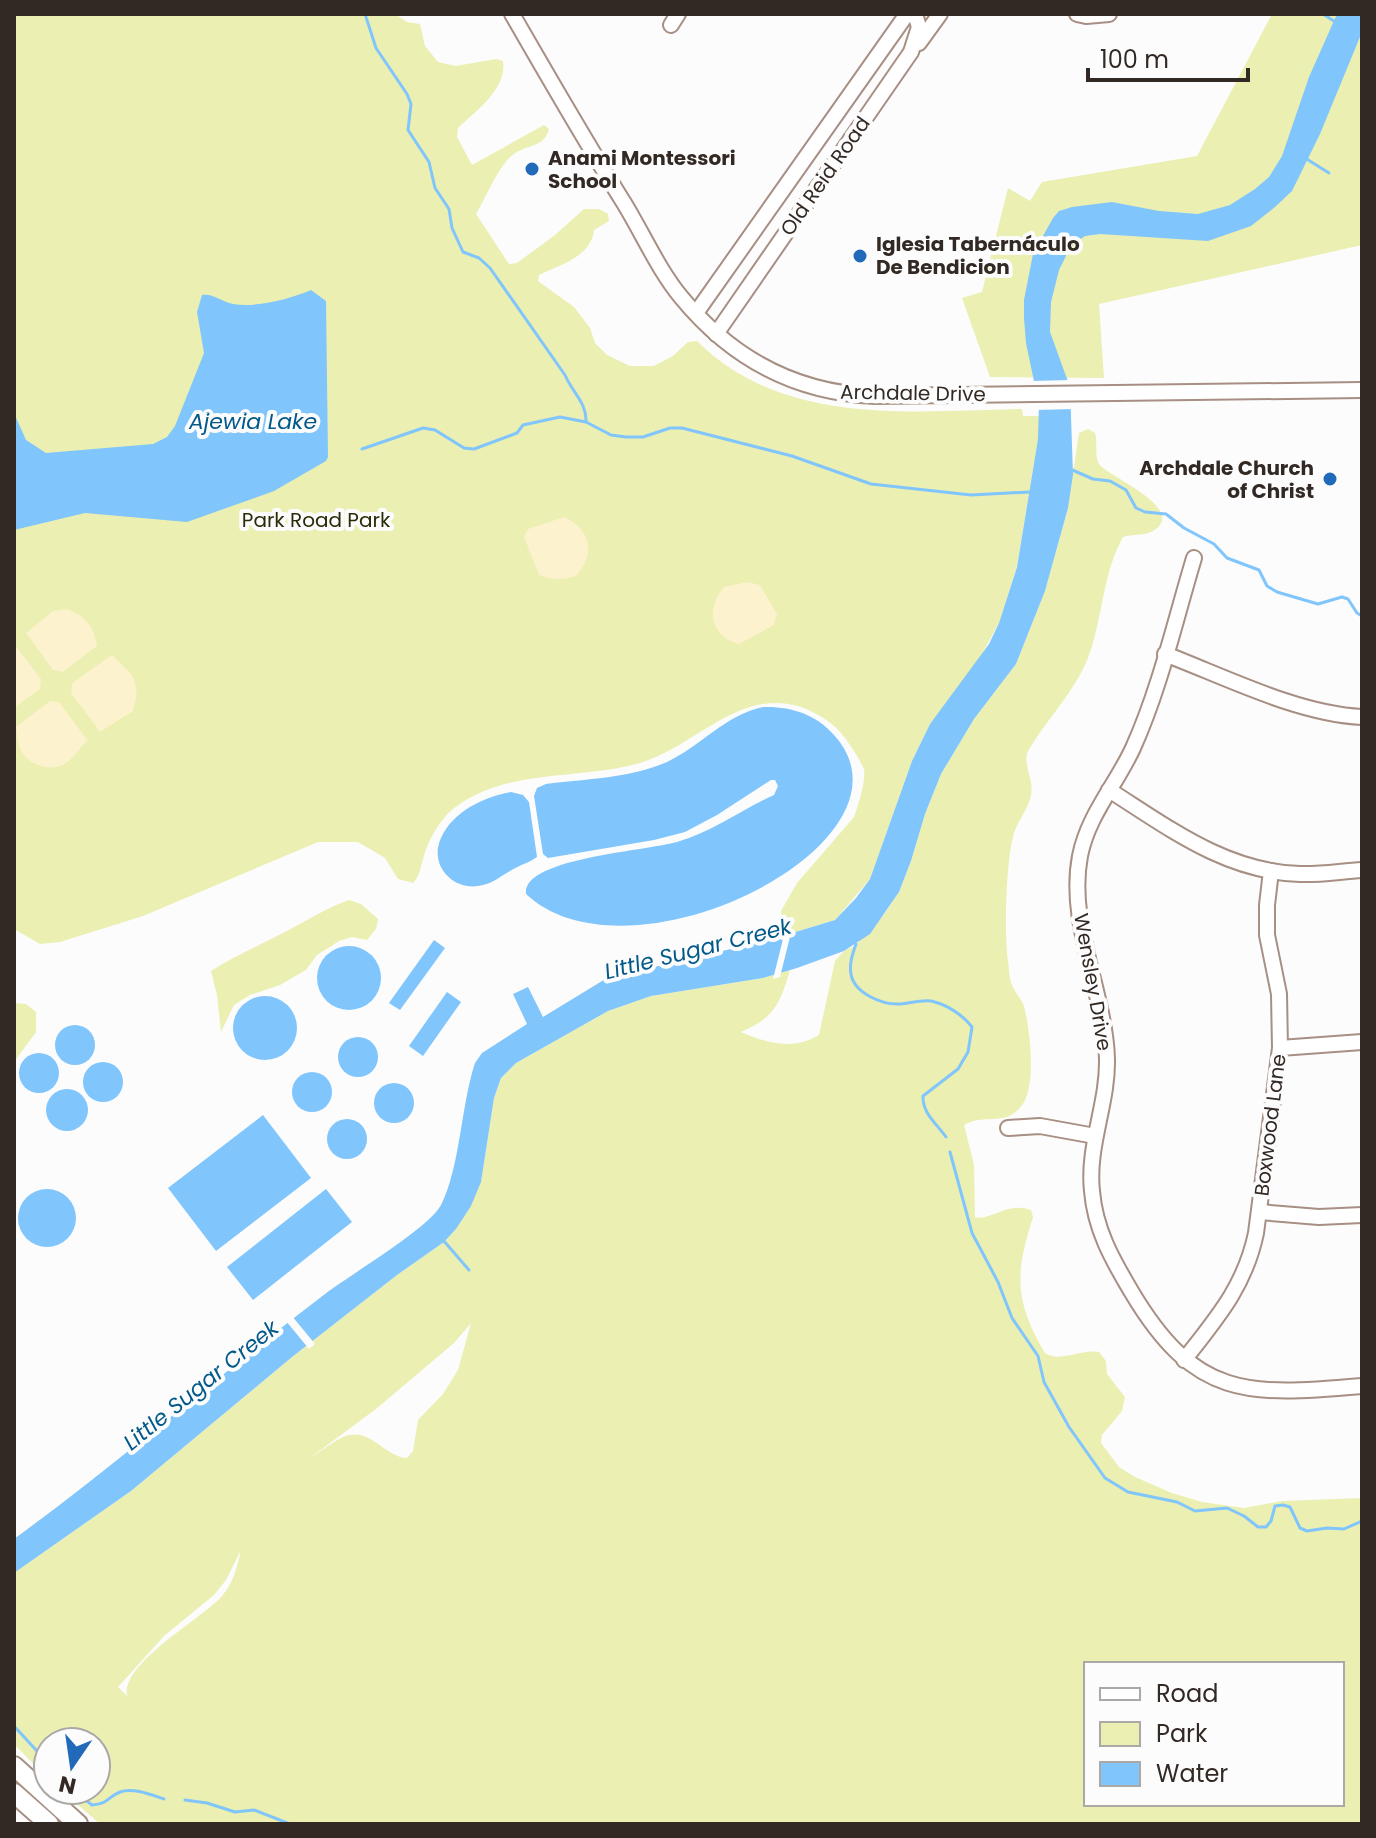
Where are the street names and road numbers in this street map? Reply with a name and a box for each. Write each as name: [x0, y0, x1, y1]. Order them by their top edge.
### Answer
street label: Old Reid Road: [773, 111, 877, 241]
street label: Archdale Drive: [840, 378, 986, 408]
street label: Wensley Drive: [1067, 911, 1119, 1053]
street label: Boxwood Lane: [1247, 1052, 1293, 1198]

